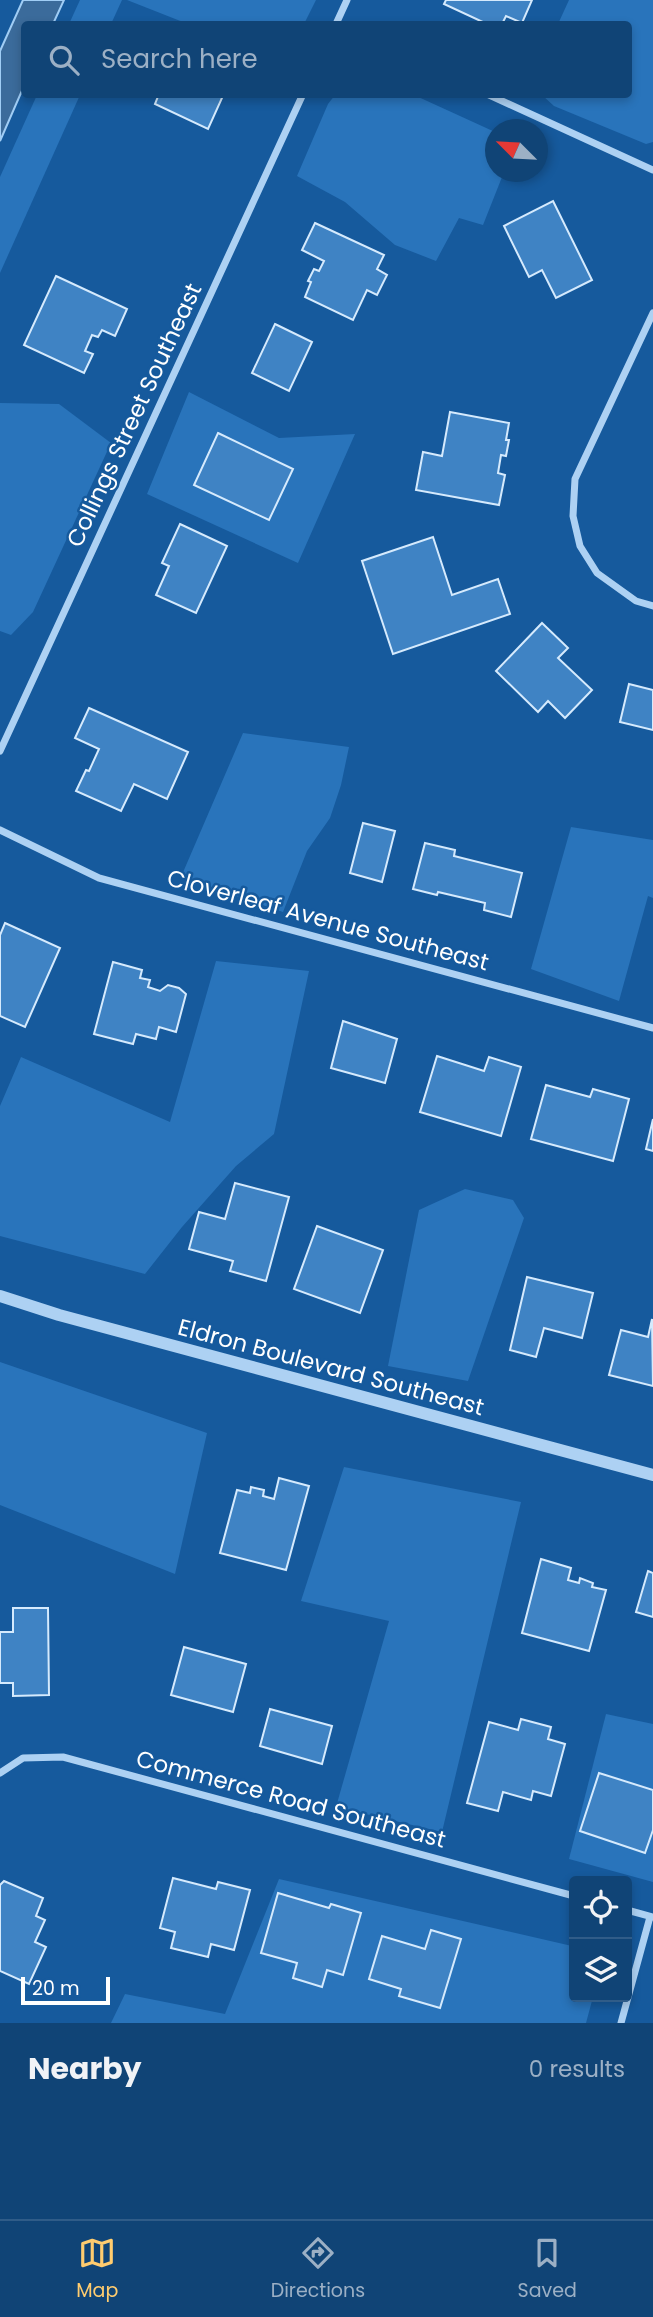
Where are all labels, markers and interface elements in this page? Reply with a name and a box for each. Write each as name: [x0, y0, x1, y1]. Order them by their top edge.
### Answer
search box: [21, 21, 632, 98]
icon: search: [45, 41, 83, 79]
text: Search here: [101, 41, 258, 77]
north arrow: [485, 119, 548, 182]
street label: Collings Street Southeast: [59, 278, 209, 552]
street label: Cloverleaf Avenue Southeast: [164, 862, 492, 978]
street label: Eldron Boulevard Southeast: [174, 1311, 488, 1423]
street label: Commerce Road Southeast: [133, 1742, 449, 1856]
map controls: [569, 1876, 632, 2002]
button: locate: [569, 1876, 632, 1939]
button: layers: [569, 1939, 632, 2002]
scale bar: [21, 1974, 110, 2006]
text: 20 m: [32, 1975, 80, 2002]
text: Nearby: [28, 2047, 142, 2090]
text: 0 results: [529, 2053, 625, 2085]
tab: Map: [76, 2234, 118, 2305]
tab: Directions: [271, 2234, 365, 2305]
tab: Saved: [518, 2234, 577, 2305]

